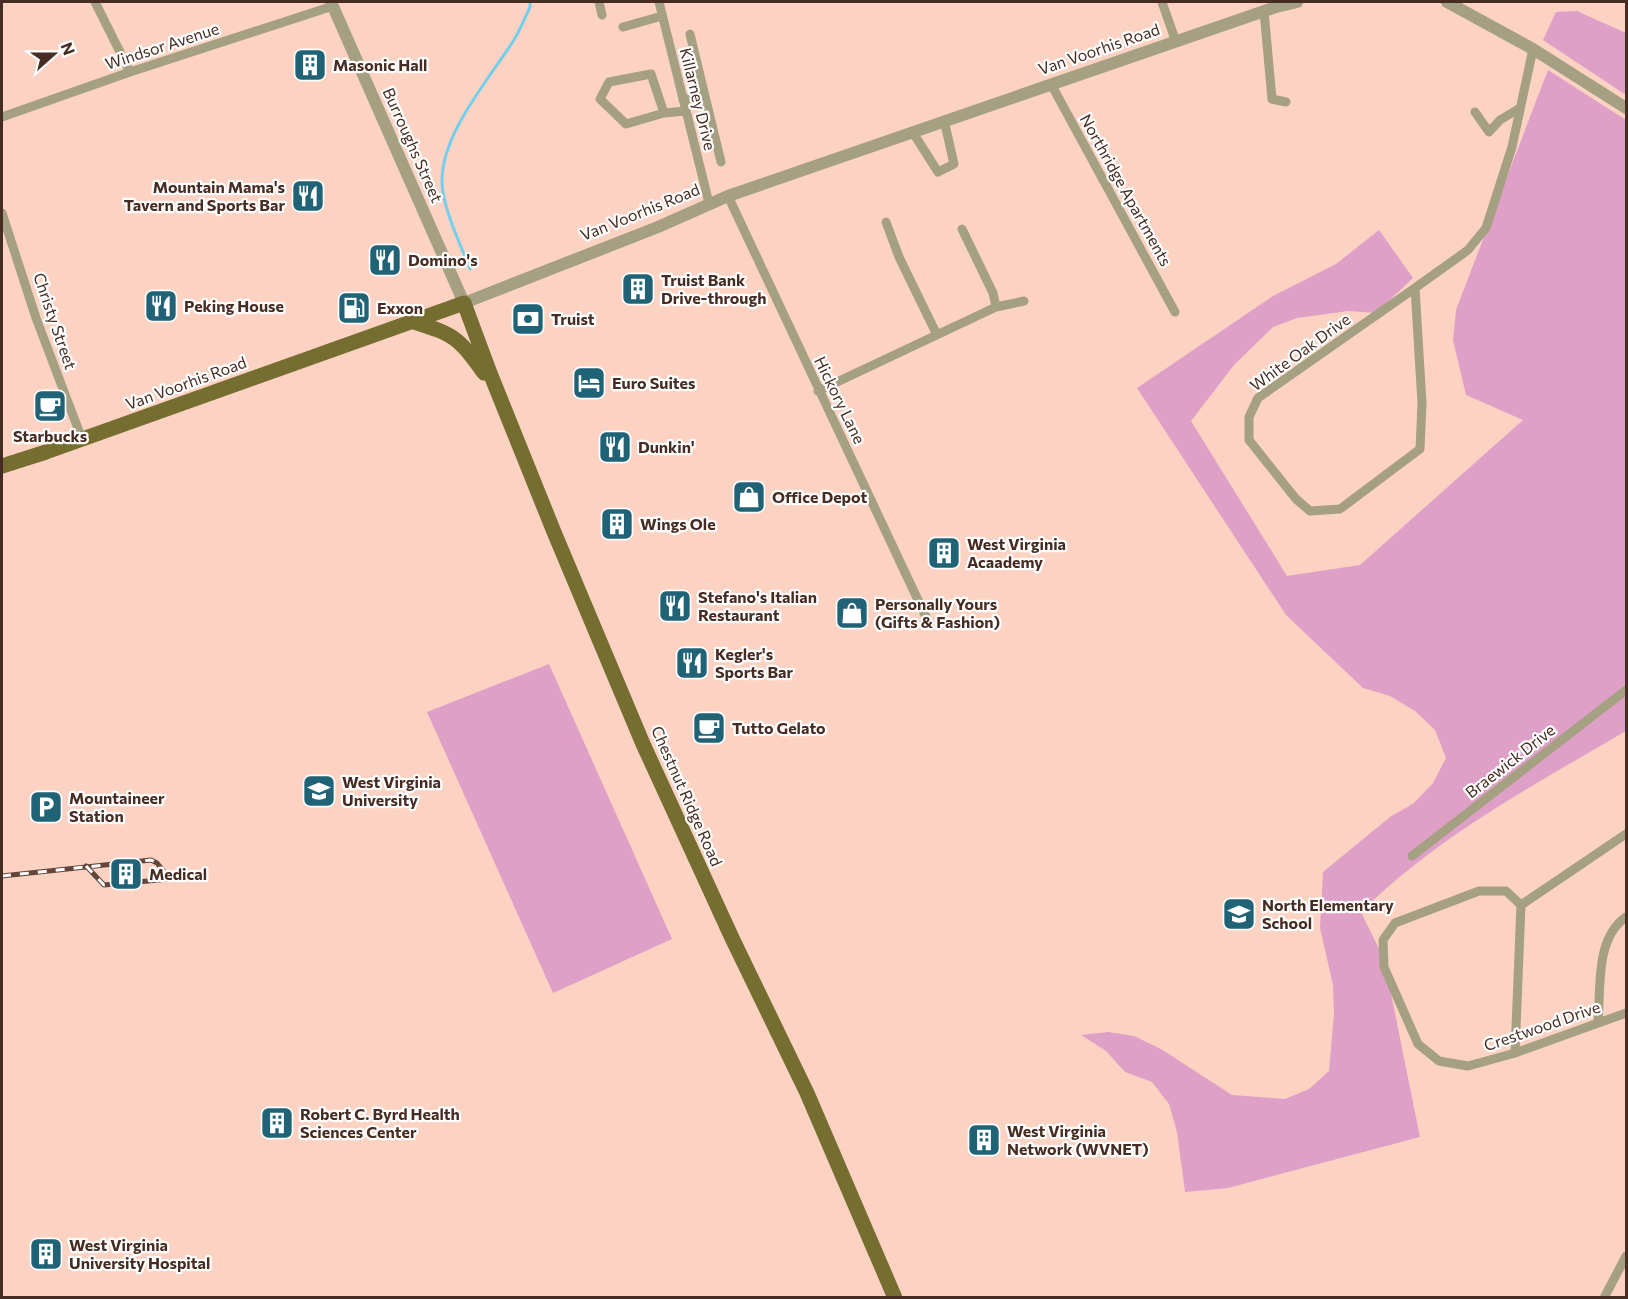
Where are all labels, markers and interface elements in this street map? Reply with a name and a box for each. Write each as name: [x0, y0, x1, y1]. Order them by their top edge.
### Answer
street label: Windsor Avenue: [103, 18, 221, 73]
street label: Van Voorhis Road: [1036, 19, 1162, 78]
north arrow: [24, 24, 84, 84]
text: N: [57, 39, 79, 57]
street label: Killarney Drive: [677, 46, 720, 152]
building icon: Masonic Hall: [292, 47, 328, 83]
place label: Masonic Hall: [333, 55, 427, 74]
street label: Burroughs Street: [380, 84, 447, 206]
street label: Northridge Apartments: [1077, 110, 1176, 269]
place label: Mountain Mama's Tavern and Sports Bar: [124, 177, 285, 214]
restaurant icon: Mountain Mama's Tavern and Sports Bar: [290, 178, 326, 214]
street label: Van Voorhis Road: [577, 179, 702, 244]
restaurant icon: Domino's: [367, 242, 403, 278]
place label: Domino's: [408, 250, 478, 269]
street label: Christy Street: [30, 270, 81, 372]
place label: Truist Bank Drive-through: [661, 270, 767, 307]
building icon: Truist Bank Drive-through: [620, 271, 656, 307]
restaurant icon: Peking House: [143, 288, 179, 324]
fuel station icon: Exxon: [336, 290, 372, 326]
place label: Peking House: [184, 296, 284, 315]
place label: Exxon: [377, 298, 423, 317]
bank icon: Truist: [510, 301, 546, 337]
place label: Truist: [551, 309, 595, 328]
street label: White Oak Drive: [1246, 309, 1354, 394]
street label: Van Voorhis Road: [123, 352, 249, 413]
street label: Hickory Lane: [811, 353, 870, 447]
hotel icon: Euro Suites: [571, 365, 607, 401]
place label: Euro Suites: [612, 373, 695, 392]
cafe icon: Starbucks: [32, 388, 68, 424]
place label: Starbucks: [13, 426, 87, 445]
restaurant icon: Dunkin': [597, 429, 633, 465]
place label: Dunkin': [638, 437, 695, 456]
shop icon: Office Depot: [731, 479, 767, 515]
place label: Office Depot: [772, 487, 868, 506]
building icon: Wings Ole: [599, 506, 635, 542]
place label: Wings Ole: [640, 514, 716, 533]
place label: West Virginia Acaademy: [967, 534, 1066, 571]
building icon: West Virginia Acaademy: [926, 535, 962, 571]
place label: Stefano's Italian Restaurant: [698, 587, 817, 624]
restaurant icon: Stefano's Italian Restaurant: [657, 588, 693, 624]
place label: Personally Yours (Gifts & Fashion): [875, 594, 1000, 631]
shop icon: Personally Yours (Gifts & Fashion): [834, 595, 870, 631]
place label: Kegler's Sports Bar: [715, 644, 794, 681]
restaurant icon: Kegler's Sports Bar: [674, 645, 710, 681]
cafe icon: Tutto Gelato: [691, 710, 727, 746]
place label: Tutto Gelato: [732, 718, 826, 737]
street label: Braewick Drive: [1461, 720, 1558, 801]
street label: Chestnut Ridge Road: [648, 723, 727, 869]
place label: West Virginia University: [342, 772, 441, 809]
school or university icon: West Virginia University: [301, 773, 337, 809]
place label: Mountaineer Station: [69, 788, 165, 825]
parking icon: Mountaineer Station: [28, 789, 64, 825]
building icon: Medical: [108, 856, 144, 892]
place label: Medical: [149, 864, 207, 883]
place label: North Elementary School: [1262, 895, 1394, 932]
school or university icon: North Elementary School: [1221, 896, 1257, 932]
street label: Crestwood Drive: [1481, 997, 1603, 1054]
place label: Robert C. Byrd Health Sciences Center: [300, 1104, 460, 1141]
building icon: Robert C. Byrd Health Sciences Center: [259, 1105, 295, 1141]
place label: West Virginia Network (WVNET): [1007, 1121, 1149, 1158]
building icon: West Virginia Network (WVNET): [966, 1122, 1002, 1158]
place label: West Virginia University Hospital: [69, 1235, 210, 1272]
building icon: West Virginia University Hospital: [28, 1236, 64, 1272]

